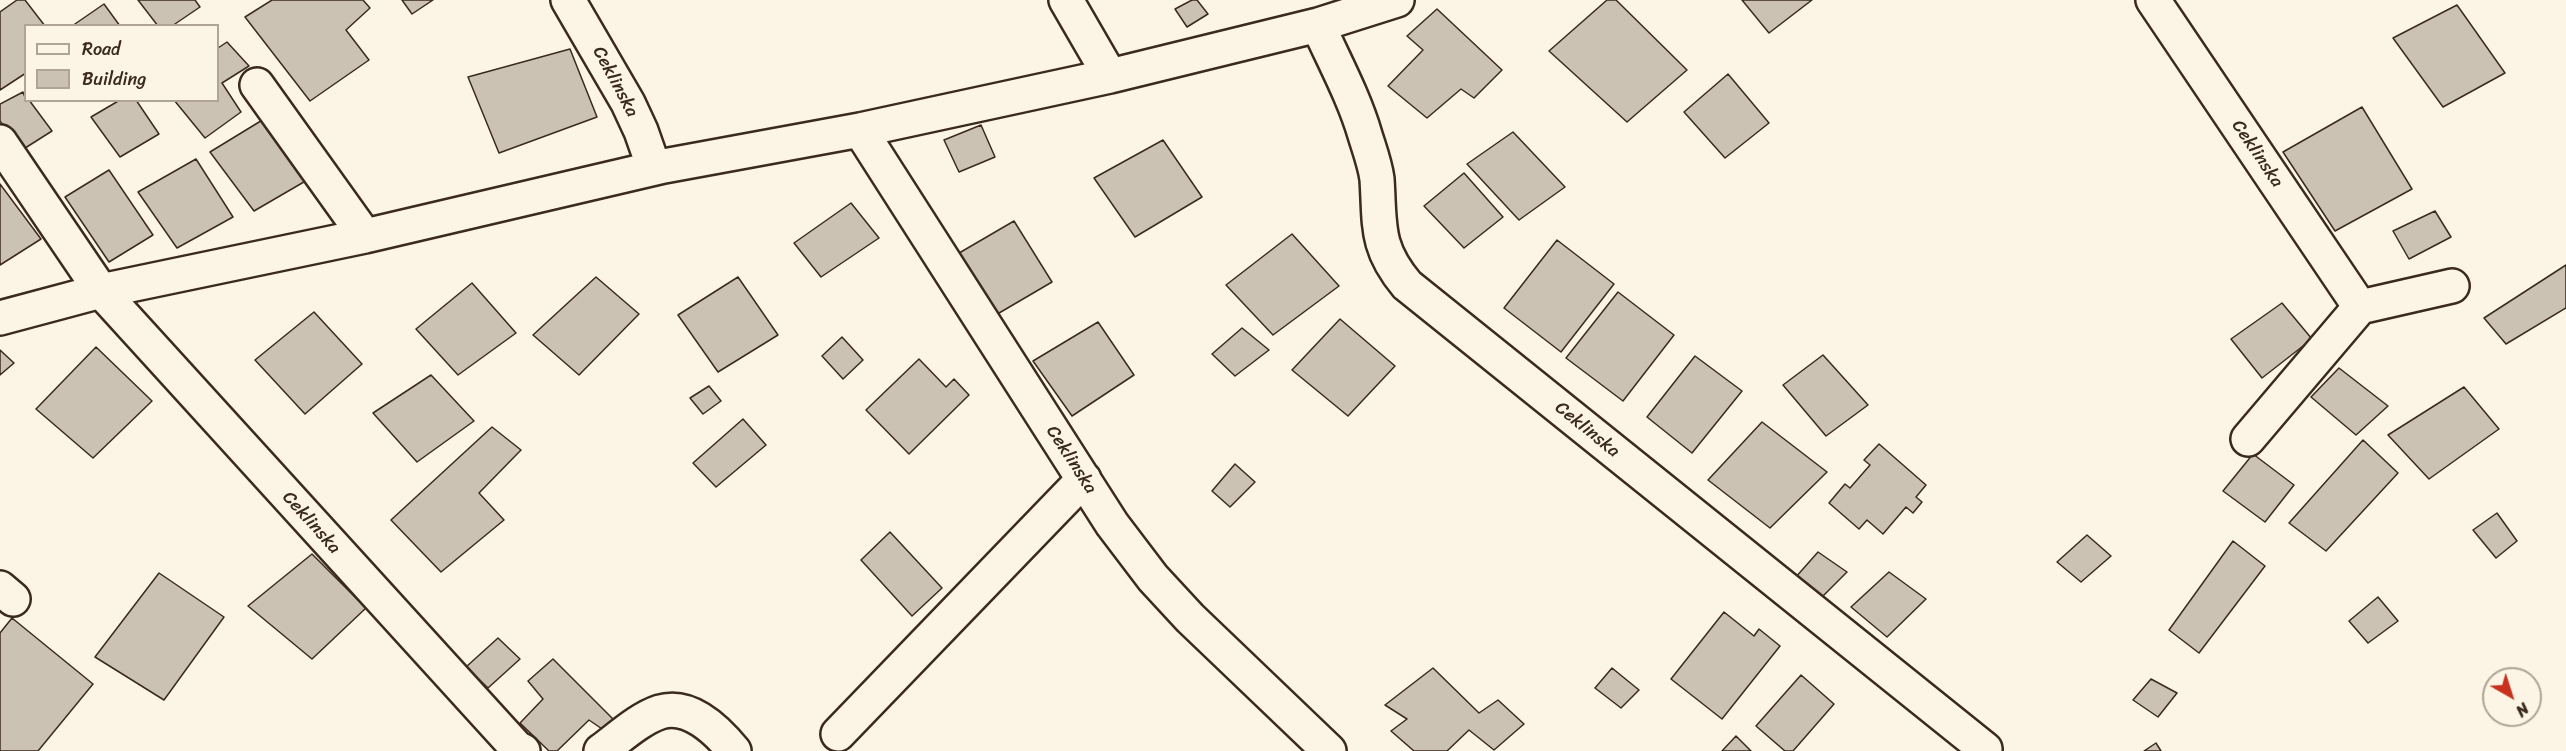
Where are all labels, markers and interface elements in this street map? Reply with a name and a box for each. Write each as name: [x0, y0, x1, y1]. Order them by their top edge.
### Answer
legend: [24, 24, 219, 102]
text: Road: [82, 33, 121, 65]
street label: Ceklinska: [587, 43, 643, 121]
text: Building: [82, 63, 146, 95]
street label: Ceklinska: [2227, 116, 2287, 192]
street label: Ceklinska: [1550, 397, 1624, 463]
street label: Ceklinska: [1041, 422, 1101, 498]
street label: Ceklinska: [277, 487, 345, 559]
north arrow: [2482, 667, 2542, 727]
text: N: [2509, 695, 2536, 725]

